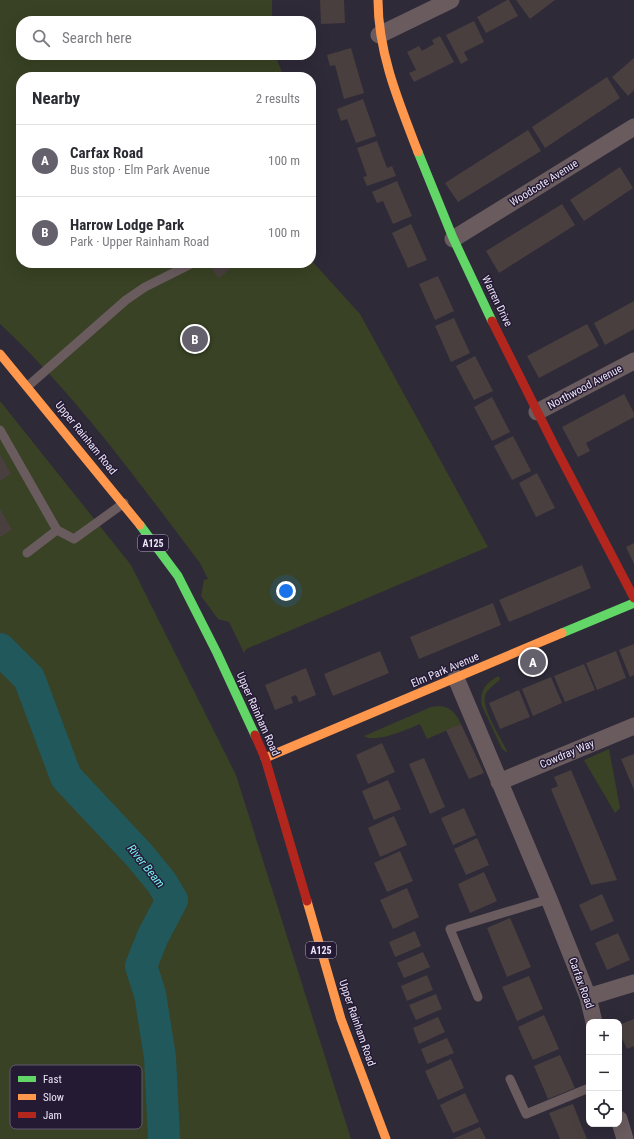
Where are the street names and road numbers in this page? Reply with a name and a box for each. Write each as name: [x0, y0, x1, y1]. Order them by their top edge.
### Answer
street label: Woodcote Avenue: [508, 157, 580, 209]
street label: Warren Drive: [479, 273, 515, 329]
street label: Northwood Avenue: [546, 362, 624, 412]
street label: Upper Rainham Road: [52, 399, 120, 477]
road number: A125: [138, 535, 168, 551]
street label: Elm Park Avenue: [409, 650, 481, 690]
street label: Upper Rainham Road: [234, 670, 282, 758]
street label: Cowdray Way: [538, 737, 597, 771]
road number: A125: [306, 942, 336, 958]
street label: Carfax Road: [566, 956, 596, 1010]
street label: Upper Rainham Road: [336, 978, 378, 1068]

